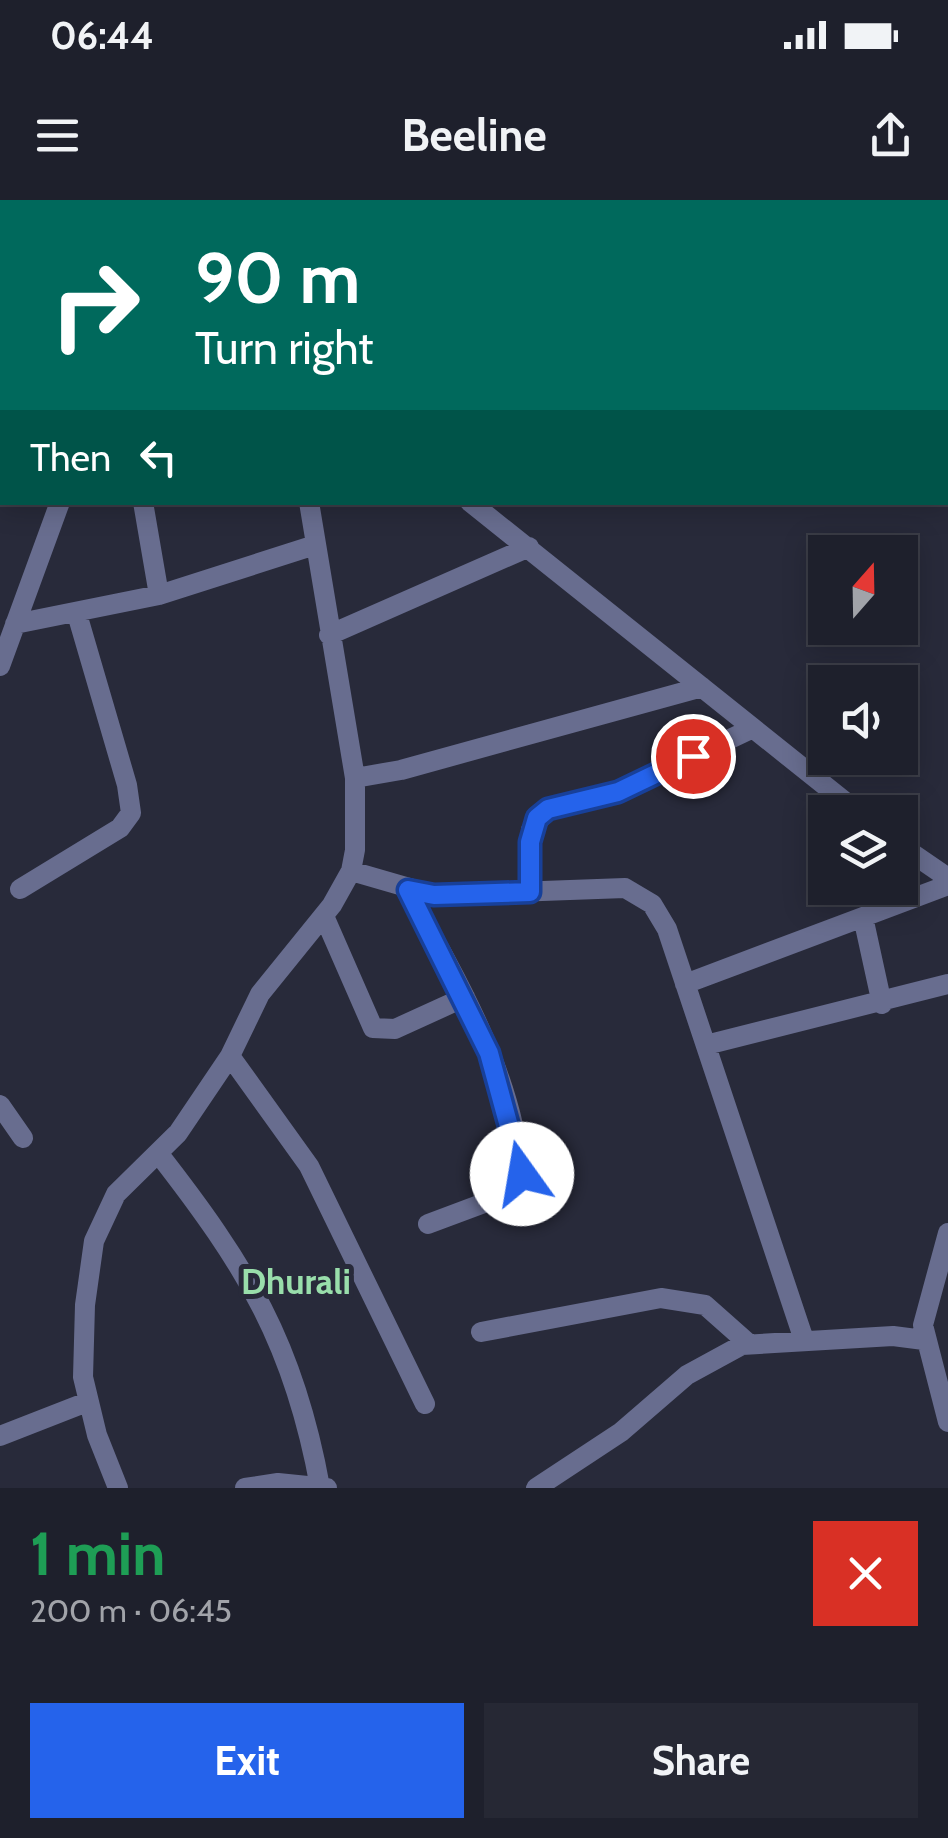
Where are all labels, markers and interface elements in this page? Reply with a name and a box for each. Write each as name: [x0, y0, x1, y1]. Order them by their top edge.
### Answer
text: 06:44: [50, 12, 154, 59]
icon: menu: [30, 108, 85, 163]
text: Beeline: [401, 108, 547, 162]
icon: share: [863, 108, 918, 163]
text: 90 m: [195, 235, 360, 321]
icon: right: [30, 240, 160, 370]
text: Turn right: [195, 321, 374, 375]
icon: left: [131, 430, 186, 485]
text: Then: [30, 434, 111, 481]
north arrow: [808, 535, 918, 645]
map controls: [808, 535, 918, 905]
button: sound: [808, 665, 918, 775]
pin: [651, 714, 736, 799]
icon: arrive: [666, 729, 721, 784]
button: layers: [808, 795, 918, 905]
position arrow: [470, 1122, 574, 1226]
district label: Dhurali: [241, 1260, 351, 1303]
text: 1 min: [30, 1517, 165, 1590]
button: close: [813, 1521, 918, 1626]
text: 200 m · 06:45: [30, 1591, 232, 1630]
button: Exit: [30, 1703, 464, 1818]
button: Share: [484, 1703, 918, 1818]

